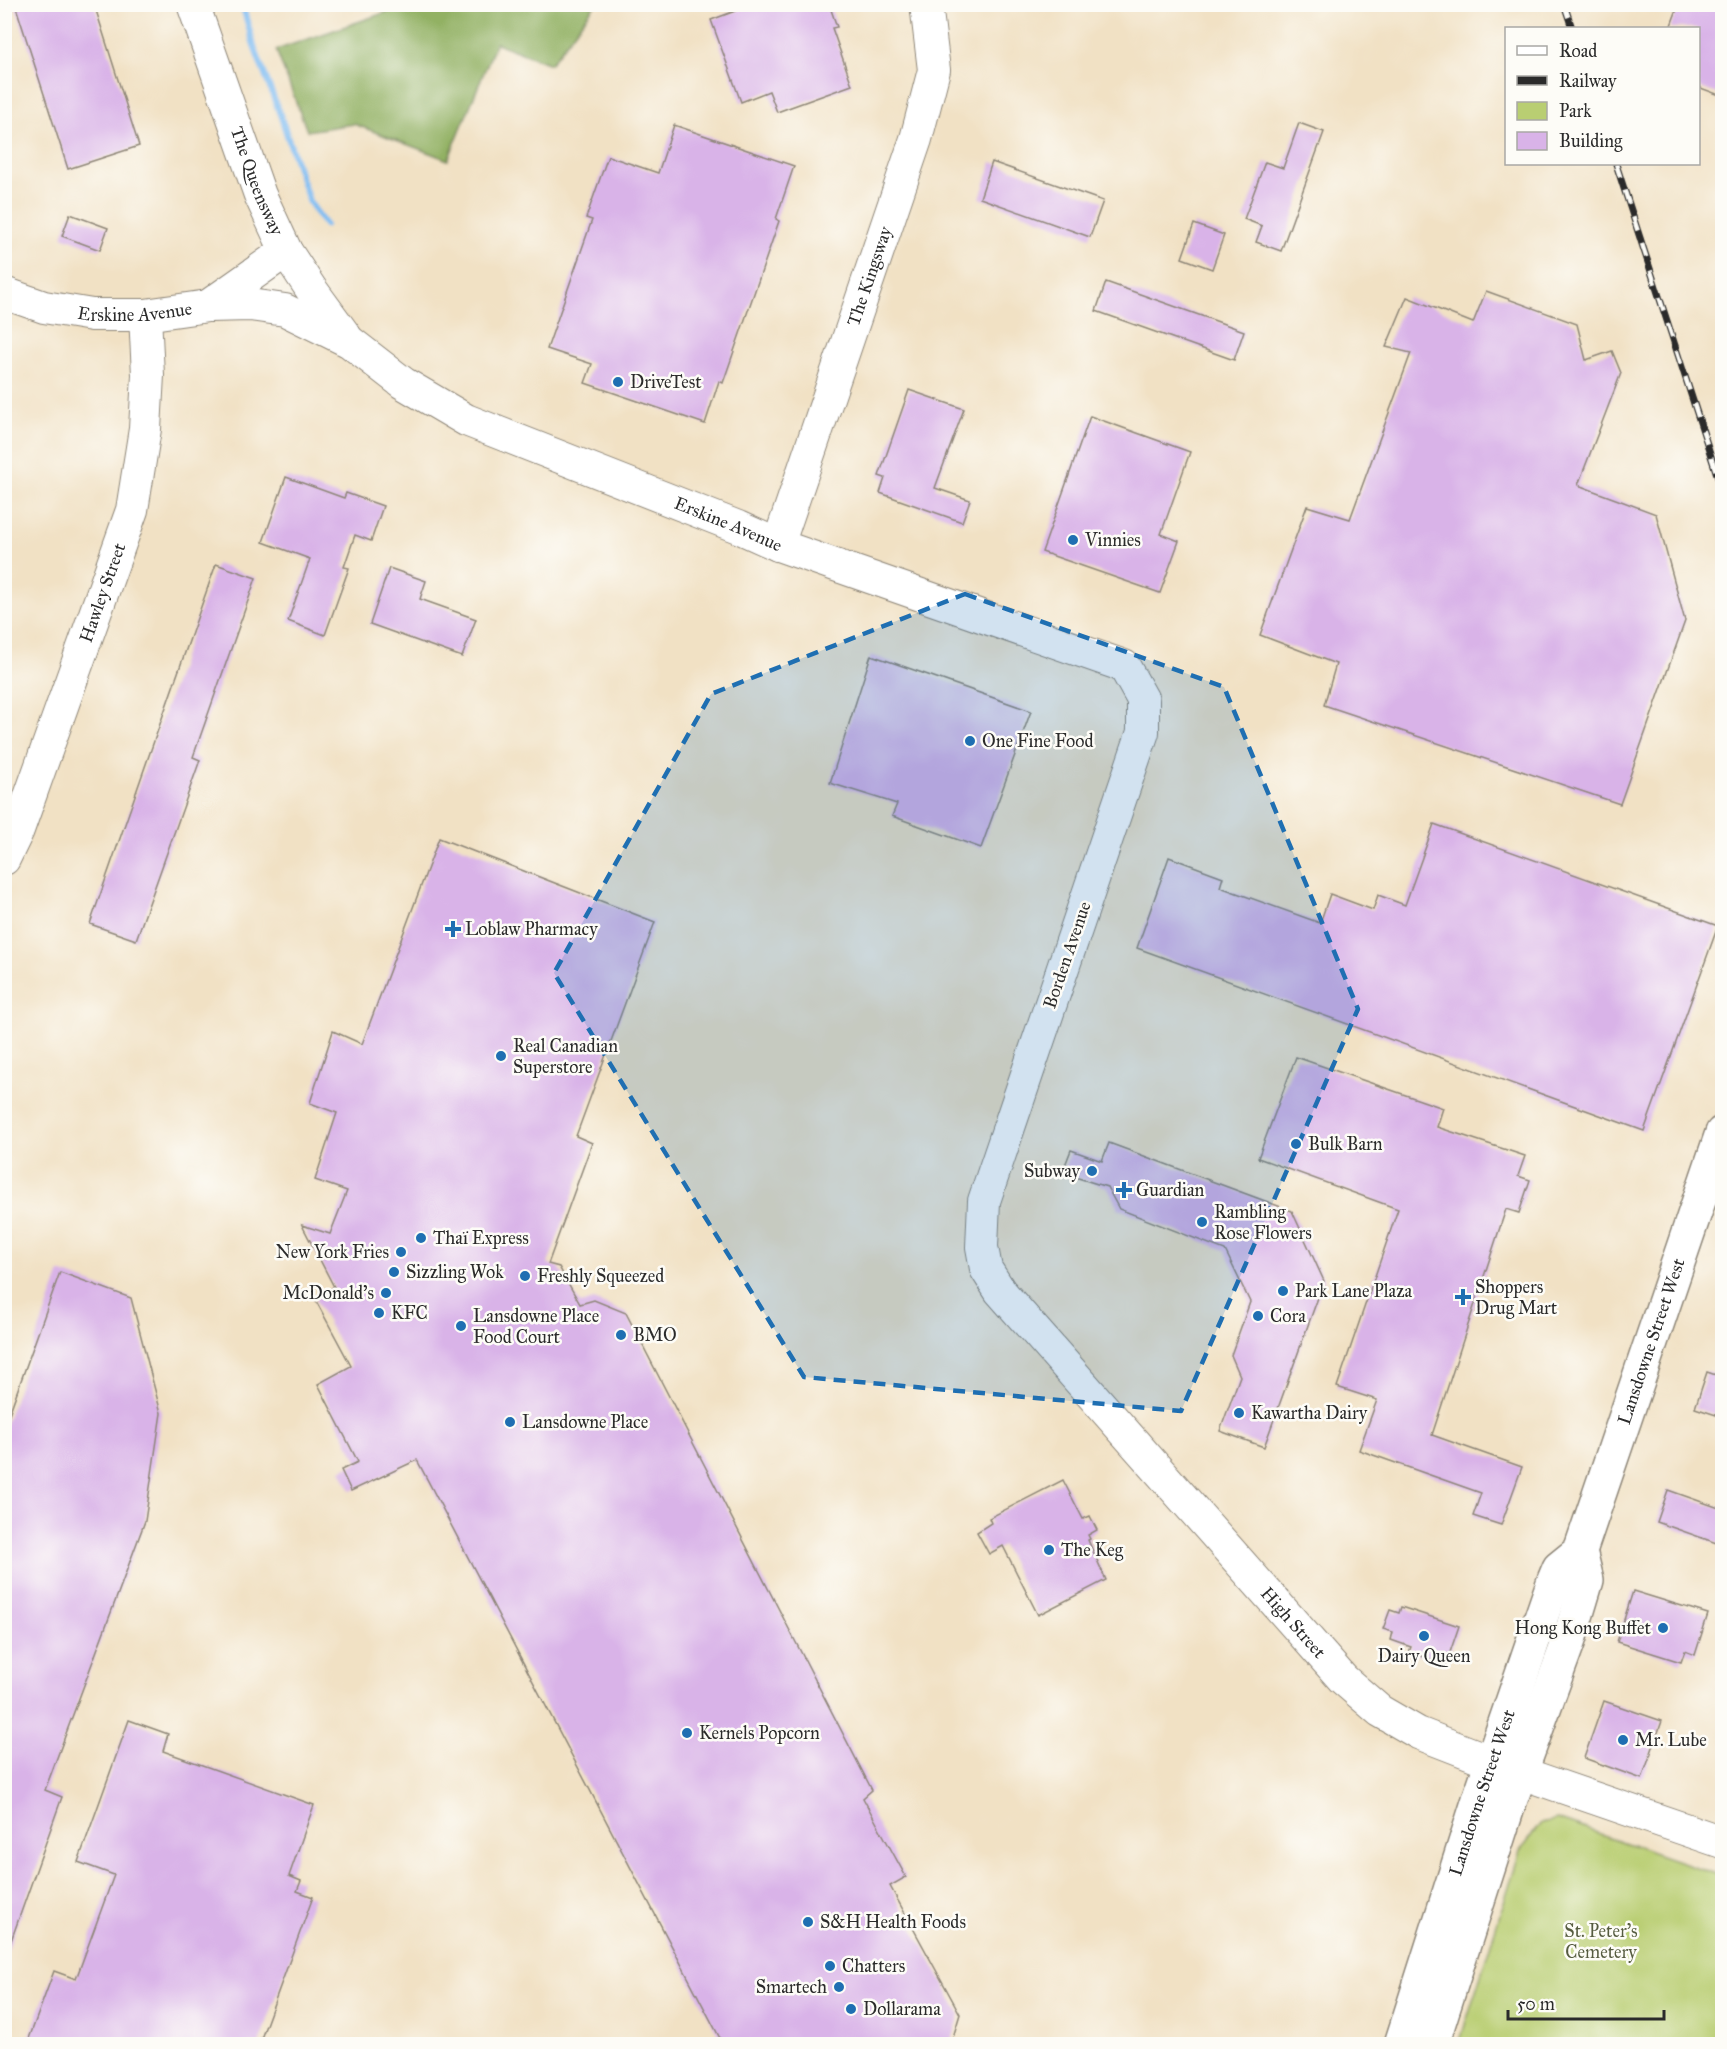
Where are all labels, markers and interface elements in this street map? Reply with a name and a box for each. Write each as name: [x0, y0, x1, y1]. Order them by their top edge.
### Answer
legend: [1505, 27, 1700, 165]
text: Road: [1559, 40, 1597, 62]
text: Railway: [1559, 70, 1617, 92]
text: Park: [1559, 100, 1592, 122]
street label: The Queensway: [226, 124, 288, 239]
text: Building: [1559, 130, 1623, 153]
street label: The Kingsway: [842, 223, 897, 329]
street label: Erskine Avenue: [76, 297, 193, 326]
place label: DriveTest: [630, 371, 702, 393]
marker: DriveTest: [611, 375, 625, 389]
street label: Erskine Avenue: [671, 492, 786, 556]
place label: Vinnies: [1084, 529, 1141, 551]
marker: Vinnies: [1066, 533, 1080, 547]
street label: Hawley Street: [75, 539, 131, 646]
place label: One Fine Food: [982, 730, 1093, 752]
marker: One Fine Food: [963, 734, 977, 748]
street label: Borden Avenue: [1038, 899, 1096, 1011]
place label: Loblaw Pharmacy: [465, 918, 598, 940]
marker: Loblaw Pharmacy: [446, 922, 460, 936]
place label: Real Canadian Superstore: [513, 1035, 618, 1078]
marker: Real Canadian Superstore: [494, 1049, 508, 1063]
place label: Bulk Barn: [1308, 1133, 1383, 1155]
marker: Bulk Barn: [1289, 1137, 1303, 1151]
place label: Subway: [1024, 1160, 1081, 1182]
marker: Subway: [1085, 1164, 1099, 1178]
place label: Guardian: [1136, 1179, 1205, 1201]
marker: Guardian: [1117, 1183, 1131, 1197]
place label: Rambling Rose Flowers: [1214, 1201, 1312, 1244]
marker: Rambling Rose Flowers: [1195, 1215, 1209, 1229]
place label: Thaï Express: [433, 1227, 529, 1249]
marker: Thaï Express: [414, 1231, 428, 1245]
place label: New York Fries: [276, 1241, 389, 1263]
marker: New York Fries: [394, 1245, 408, 1259]
street label: Lansdowne Street West: [1613, 1255, 1690, 1427]
place label: Sizzling Wok: [406, 1261, 504, 1284]
marker: Sizzling Wok: [387, 1265, 401, 1279]
place label: Freshly Squeezed: [537, 1265, 664, 1288]
marker: Freshly Squeezed: [518, 1269, 532, 1283]
place label: Shoppers Drug Mart: [1475, 1276, 1558, 1320]
place label: Park Lane Plaza: [1295, 1280, 1413, 1302]
place label: McDonald's: [283, 1282, 374, 1304]
marker: Park Lane Plaza: [1276, 1284, 1290, 1298]
marker: McDonald's: [379, 1286, 393, 1300]
marker: Shoppers Drug Mart: [1456, 1290, 1470, 1304]
place label: KFC: [391, 1302, 428, 1324]
place label: Lansdowne Place Food Court: [473, 1305, 599, 1348]
place label: Cora: [1270, 1305, 1306, 1327]
marker: KFC: [372, 1306, 386, 1320]
marker: Cora: [1251, 1309, 1265, 1323]
marker: Lansdowne Place Food Court: [454, 1319, 468, 1333]
place label: BMO: [633, 1324, 677, 1346]
marker: BMO: [614, 1328, 628, 1342]
place label: Kawartha Dairy: [1251, 1402, 1368, 1424]
marker: Kawartha Dairy: [1232, 1406, 1246, 1420]
place label: Lansdowne Place: [522, 1411, 648, 1433]
marker: Lansdowne Place: [503, 1415, 517, 1429]
place label: The Keg: [1061, 1539, 1124, 1562]
marker: The Keg: [1042, 1543, 1056, 1557]
street label: High Street: [1256, 1583, 1331, 1663]
place label: Hong Kong Buffet: [1515, 1617, 1652, 1640]
marker: Hong Kong Buffet: [1656, 1621, 1670, 1635]
marker: Dairy Queen: [1417, 1629, 1431, 1643]
place label: Dairy Queen: [1378, 1645, 1471, 1667]
street label: Lansdowne Street West: [1444, 1706, 1520, 1879]
place label: Kernels Popcorn: [699, 1722, 820, 1744]
marker: Kernels Popcorn: [680, 1726, 694, 1740]
place label: Mr. Lube: [1635, 1729, 1707, 1751]
marker: Mr. Lube: [1616, 1733, 1630, 1747]
place label: S&H Health Foods: [820, 1911, 966, 1933]
marker: S&H Health Foods: [801, 1915, 815, 1929]
park label: St. Peter's Cemetery: [1564, 1920, 1638, 1963]
place label: Chatters: [842, 1955, 905, 1977]
marker: Chatters: [823, 1959, 837, 1973]
place label: Smartech: [756, 1976, 827, 1998]
marker: Smartech: [832, 1980, 846, 1994]
scale bar: [1508, 1983, 1664, 2021]
text: 50 m: [1517, 1993, 1555, 2015]
place label: Dollarama: [863, 1998, 941, 2020]
marker: Dollarama: [844, 2002, 858, 2016]

